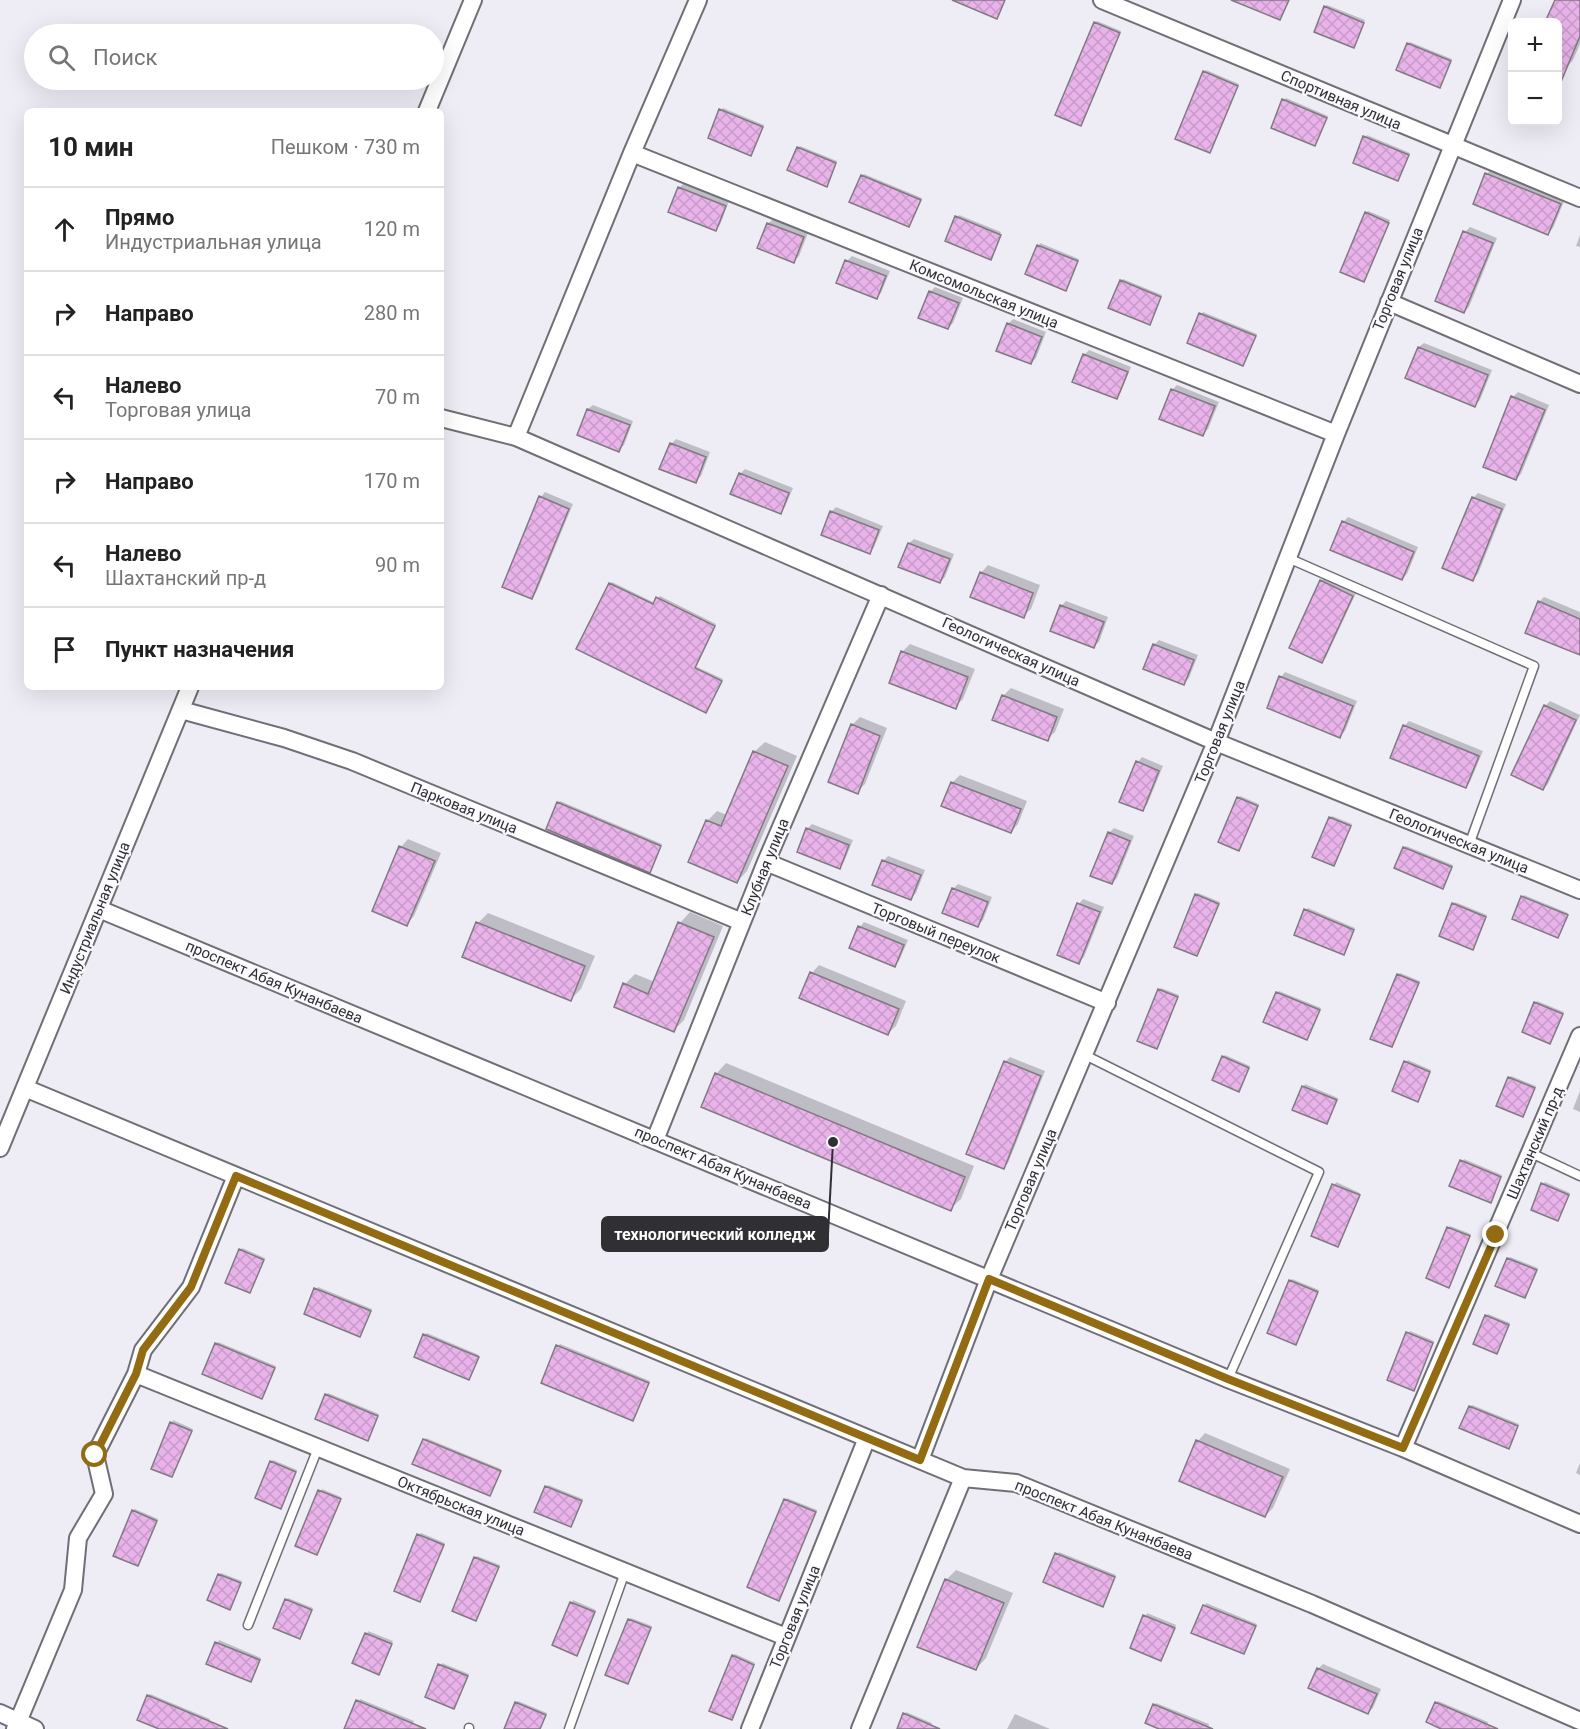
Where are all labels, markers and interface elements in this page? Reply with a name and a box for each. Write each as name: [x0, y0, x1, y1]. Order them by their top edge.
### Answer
map controls: [1508, 18, 1562, 126]
button: +: [1508, 18, 1562, 72]
search box: [24, 24, 444, 90]
icon: search: [45, 41, 78, 74]
text: Поиск: [93, 45, 157, 70]
street label: Спортивная улица: [1278, 66, 1404, 134]
button: −: [1508, 72, 1562, 126]
text: 10 мин: [48, 132, 133, 162]
text: Пешком · 730 m: [271, 135, 420, 159]
text: Прямо: [105, 205, 174, 230]
icon: ahead: [48, 213, 81, 246]
text: 120 m: [364, 217, 420, 241]
street label: Торговая улица: [1369, 225, 1427, 333]
text: Индустриальная улица: [105, 230, 322, 254]
street label: Комсомольская улица: [907, 256, 1061, 332]
icon: right: [48, 297, 81, 330]
text: Направо: [105, 301, 194, 326]
text: 280 m: [364, 301, 420, 325]
text: Налево: [105, 373, 182, 398]
icon: left: [48, 381, 81, 414]
text: 70 m: [375, 385, 420, 409]
text: Торговая улица: [105, 398, 251, 422]
icon: right: [48, 465, 81, 498]
text: Направо: [105, 469, 194, 494]
text: 170 m: [364, 469, 420, 493]
text: Налево: [105, 541, 182, 566]
icon: left: [48, 549, 81, 582]
text: 90 m: [375, 553, 420, 577]
text: Шахтанский пр-д: [105, 566, 266, 590]
street label: Геологическая улица: [939, 613, 1083, 691]
icon: arrive: [48, 633, 81, 666]
text: Пункт назначения: [105, 637, 294, 662]
street label: Торговая улица: [1191, 678, 1249, 786]
street label: Парковая улица: [408, 778, 520, 838]
street label: Геологическая улица: [1387, 805, 1531, 877]
street label: Клубная улица: [737, 816, 793, 918]
street label: Индустриальная улица: [56, 839, 134, 997]
street label: Торговый переулок: [869, 899, 1003, 967]
street label: проспект Абая Кунанбаева: [183, 937, 365, 1027]
street label: Шахтанский пр-д: [1503, 1084, 1567, 1202]
street label: проспект Абая Кунанбаева: [632, 1123, 814, 1213]
street label: Торговая улица: [1001, 1126, 1061, 1234]
callout: технологический колледж: [602, 1217, 828, 1251]
route end: [1482, 1221, 1508, 1247]
text: технологический колледж: [614, 1225, 816, 1244]
route start: [81, 1441, 107, 1467]
street label: Октябрьская улица: [395, 1472, 527, 1540]
street label: проспект Абая Кунанбаева: [1012, 1476, 1196, 1564]
street label: Торговая улица: [766, 1563, 824, 1671]

